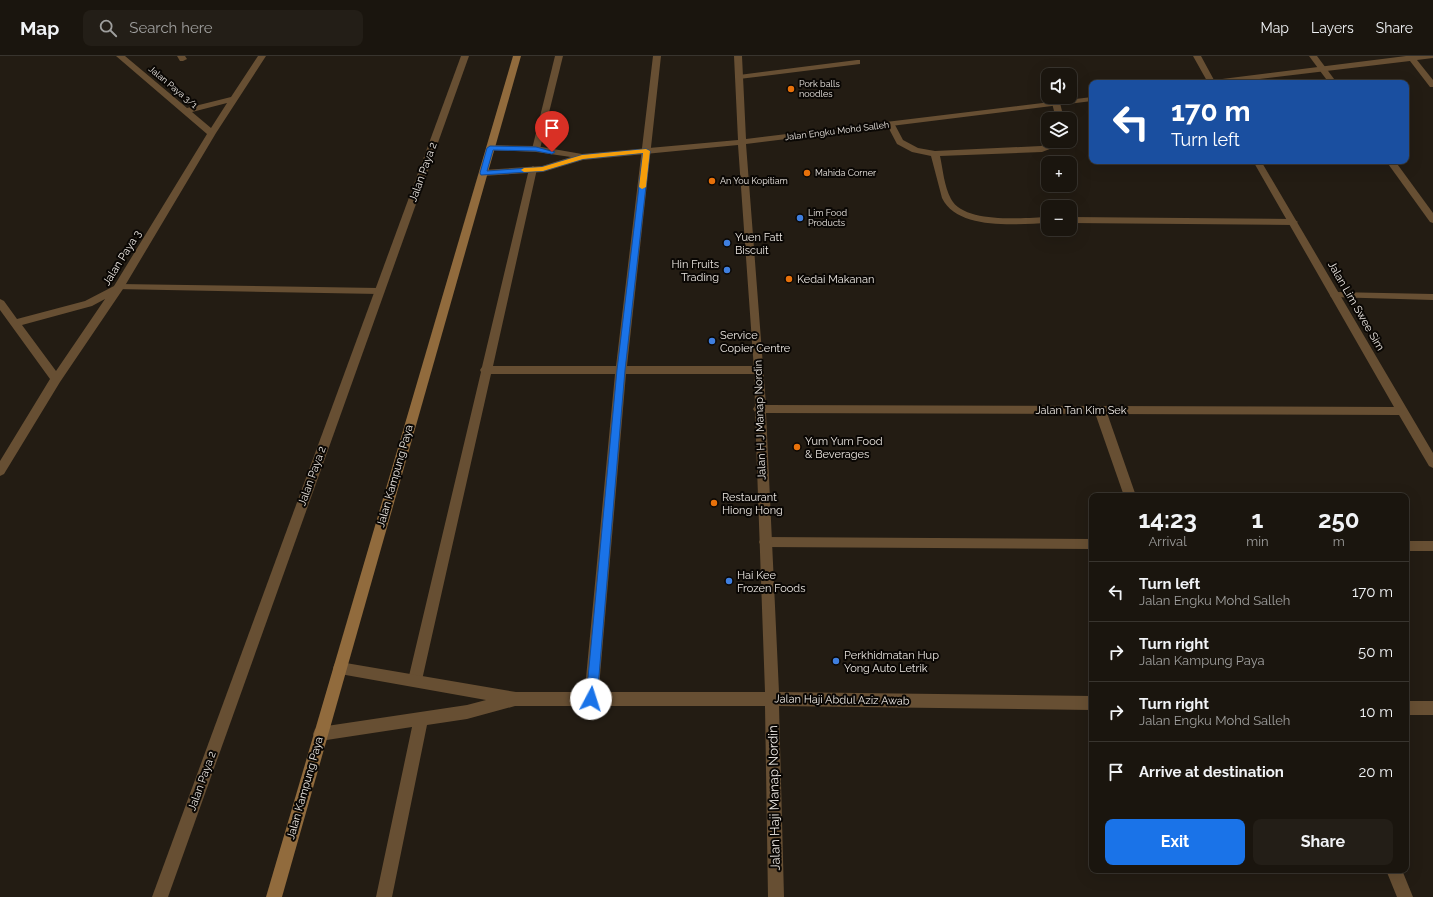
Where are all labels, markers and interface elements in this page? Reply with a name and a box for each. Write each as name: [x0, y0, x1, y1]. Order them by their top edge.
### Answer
search box: [83, 10, 363, 46]
text: Map: [20, 17, 59, 39]
icon: search: [97, 17, 119, 39]
text: Search here: [129, 19, 213, 37]
text: Map: [1261, 20, 1289, 36]
text: Layers: [1311, 20, 1354, 36]
text: Share: [1376, 20, 1413, 36]
street label: Jalan Paya 3/1: [147, 64, 199, 110]
map controls: [1041, 68, 1077, 236]
button: sound: [1041, 68, 1077, 104]
place label: Pork balls noodles: [799, 79, 840, 99]
marker: Pork balls noodles: [786, 84, 796, 94]
text: 170 m: [1171, 95, 1251, 128]
icon: left: [1105, 96, 1157, 148]
pin: [535, 111, 569, 152]
button: layers: [1041, 112, 1077, 148]
icon: arrive: [541, 117, 563, 139]
street label: Jalan Engku Mohd Salleh: [784, 120, 890, 142]
text: Turn left: [1171, 129, 1240, 150]
street label: Jalan Paya 2: [406, 140, 440, 204]
button: +: [1041, 156, 1077, 192]
marker: Mahida Corner: [802, 168, 812, 178]
place label: Mahida Corner: [815, 168, 877, 178]
marker: An You Kopitiam: [707, 176, 717, 186]
place label: An You Kopitiam: [720, 176, 788, 186]
button: −: [1041, 200, 1077, 236]
place label: Lim Food Products: [808, 208, 847, 228]
marker: Lim Food Products: [795, 213, 805, 223]
street label: Jalan Paya 3: [100, 228, 144, 288]
place label: Yuen Fatt Biscuit: [735, 231, 783, 257]
marker: Yuen Fatt Biscuit: [722, 238, 732, 248]
place label: Hin Fruits Trading: [671, 258, 719, 284]
street label: Jalan Lim Swee Sim: [1325, 259, 1387, 353]
marker: Hin Fruits Trading: [722, 265, 732, 275]
place label: Kedai Makanan: [797, 273, 874, 286]
marker: Kedai Makanan: [784, 274, 794, 284]
place label: Service Copier Centre: [720, 329, 791, 355]
marker: Service Copier Centre: [707, 336, 717, 346]
street label: Jalan H J Manap Nordin: [751, 360, 769, 480]
street label: Jalan Tan Kim Sek: [1035, 404, 1127, 417]
street label: Jalan Kampung Paya: [374, 423, 416, 529]
place label: Yum Yum Food & Beverages: [805, 435, 883, 461]
marker: Yum Yum Food & Beverages: [792, 442, 802, 452]
street label: Jalan Paya 2: [295, 444, 329, 508]
place label: Restaurant Hiong Hong: [722, 491, 783, 517]
marker: Restaurant Hiong Hong: [709, 498, 719, 508]
text: 14:23: [1138, 505, 1197, 534]
text: 1: [1251, 505, 1263, 534]
text: 250: [1318, 505, 1360, 534]
text: Arrival: [1149, 534, 1187, 549]
text: min: [1246, 534, 1269, 549]
text: m: [1333, 534, 1345, 549]
place label: Hai Kee Frozen Foods: [737, 569, 806, 595]
text: Turn left: [1139, 575, 1200, 593]
marker: Hai Kee Frozen Foods: [724, 576, 734, 586]
icon: left: [1105, 581, 1127, 603]
text: 170 m: [1352, 583, 1393, 601]
text: Jalan Engku Mohd Salleh: [1139, 593, 1290, 608]
text: Turn right: [1139, 635, 1209, 653]
icon: right: [1105, 641, 1127, 663]
text: 50 m: [1358, 643, 1393, 661]
place label: Perkhidmatan Hup Yong Auto Letrik: [844, 649, 939, 675]
text: Jalan Kampung Paya: [1139, 653, 1265, 668]
marker: Perkhidmatan Hup Yong Auto Letrik: [831, 656, 841, 666]
position arrow: [570, 678, 612, 720]
street label: Jalan Haji Abdul Aziz Awab: [774, 692, 910, 708]
text: Turn right: [1139, 695, 1209, 713]
icon: right: [1105, 701, 1127, 723]
text: 10 m: [1360, 703, 1393, 721]
text: Jalan Engku Mohd Salleh: [1139, 713, 1290, 728]
street label: Jalan Haji Manap Nordin: [765, 725, 783, 871]
street label: Jalan Kampung Paya: [284, 735, 326, 841]
street label: Jalan Paya 2: [185, 749, 219, 813]
icon: arrive: [1105, 761, 1127, 783]
text: Arrive at destination: [1139, 763, 1284, 781]
text: 20 m: [1358, 763, 1393, 781]
button: Exit: [1105, 819, 1245, 865]
button: Share: [1253, 819, 1393, 865]

